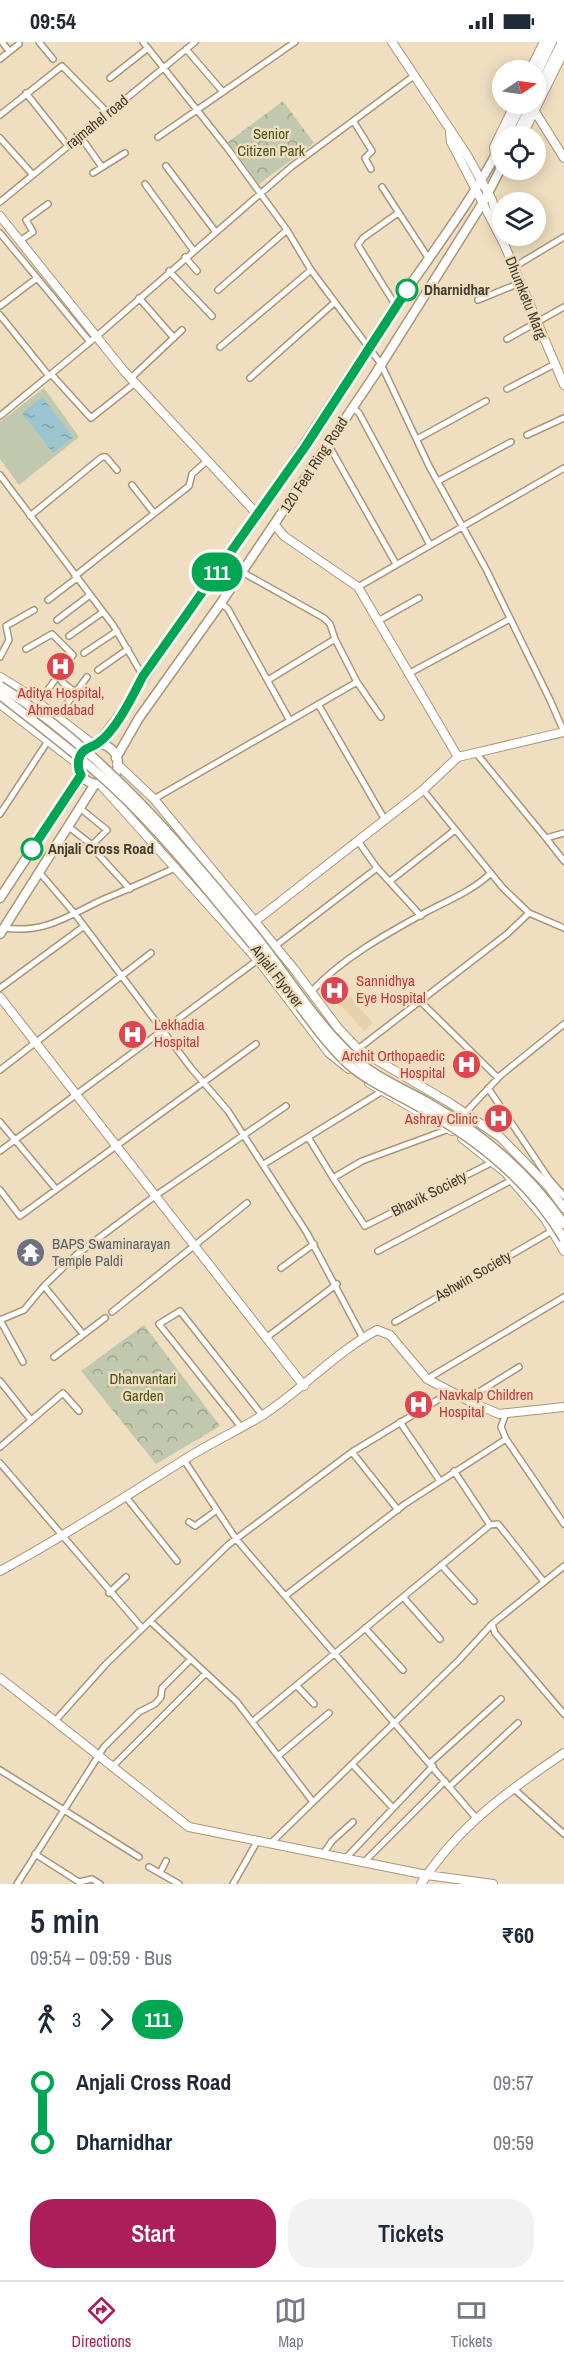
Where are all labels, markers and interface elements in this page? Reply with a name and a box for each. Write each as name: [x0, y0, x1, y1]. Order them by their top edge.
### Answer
text: 09:54: [30, 6, 76, 36]
north arrow: [492, 60, 546, 114]
map controls: [492, 60, 546, 246]
street label: rajmahel road: [61, 90, 133, 153]
park label: Senior Citizen Park: [237, 123, 306, 161]
button: locate: [492, 126, 546, 180]
button: layers: [492, 192, 546, 246]
street label: Dhumketu Marg: [500, 253, 553, 342]
marker: Dharnidhar: [396, 279, 418, 301]
place label: Dharnidhar: [424, 279, 490, 300]
street label: 120 Feet Ring Road: [275, 413, 352, 517]
line badge: 111: [182, 552, 252, 592]
text: 111: [204, 558, 230, 587]
hospital icon: Aditya Hospital, Ahmedabad: [45, 650, 77, 682]
place label: Aditya Hospital, Ahmedabad: [17, 682, 104, 720]
marker: Anjali Cross Road: [21, 838, 43, 860]
place label: Anjali Cross Road: [48, 838, 154, 859]
street label: Anjali Flyover: [246, 939, 309, 1012]
place label: Sannidhya Eye Hospital: [356, 970, 426, 1008]
hospital icon: Sannidhya Eye Hospital: [319, 974, 351, 1006]
place label: Lekhadia Hospital: [154, 1014, 205, 1052]
hospital icon: Lekhadia Hospital: [117, 1018, 149, 1050]
place label: Archit Orthopaedic Hospital: [341, 1045, 445, 1083]
hospital icon: Archit Orthopaedic Hospital: [450, 1049, 482, 1081]
hospital icon: Ashray Clinic: [483, 1103, 515, 1135]
place label: Ashray Clinic: [404, 1108, 478, 1129]
street label: Bhavik Society: [387, 1165, 471, 1222]
place label: BAPS Swaminarayan Temple Paldi: [52, 1233, 170, 1271]
temple icon: BAPS Swaminarayan Temple Paldi: [15, 1237, 47, 1269]
street label: Ashwin Society: [430, 1245, 515, 1306]
park label: Dhanvantari Garden: [109, 1368, 177, 1406]
place label: Navkalp Children Hospital: [439, 1384, 533, 1422]
hospital icon: Navkalp Children Hospital: [402, 1388, 434, 1420]
text: 5 min: [30, 1899, 100, 1943]
text: ₹60: [501, 1920, 534, 1950]
text: 09:54 – 09:59 · Bus: [30, 1944, 172, 1971]
icon: walk: [30, 2003, 63, 2036]
icon: forward: [90, 2003, 123, 2036]
text: 111: [144, 2005, 171, 2034]
text: 3: [72, 2006, 81, 2033]
text: Anjali Cross Road: [76, 2067, 231, 2097]
text: 09:57: [493, 2069, 534, 2096]
text: Dharnidhar: [76, 2127, 172, 2157]
text: 09:59: [493, 2129, 534, 2156]
button: Start: [30, 2199, 276, 2268]
button: Tickets: [288, 2199, 534, 2268]
tab: Directions: [72, 2294, 131, 2352]
tab: Map: [274, 2294, 307, 2352]
tab: Tickets: [450, 2294, 492, 2352]

